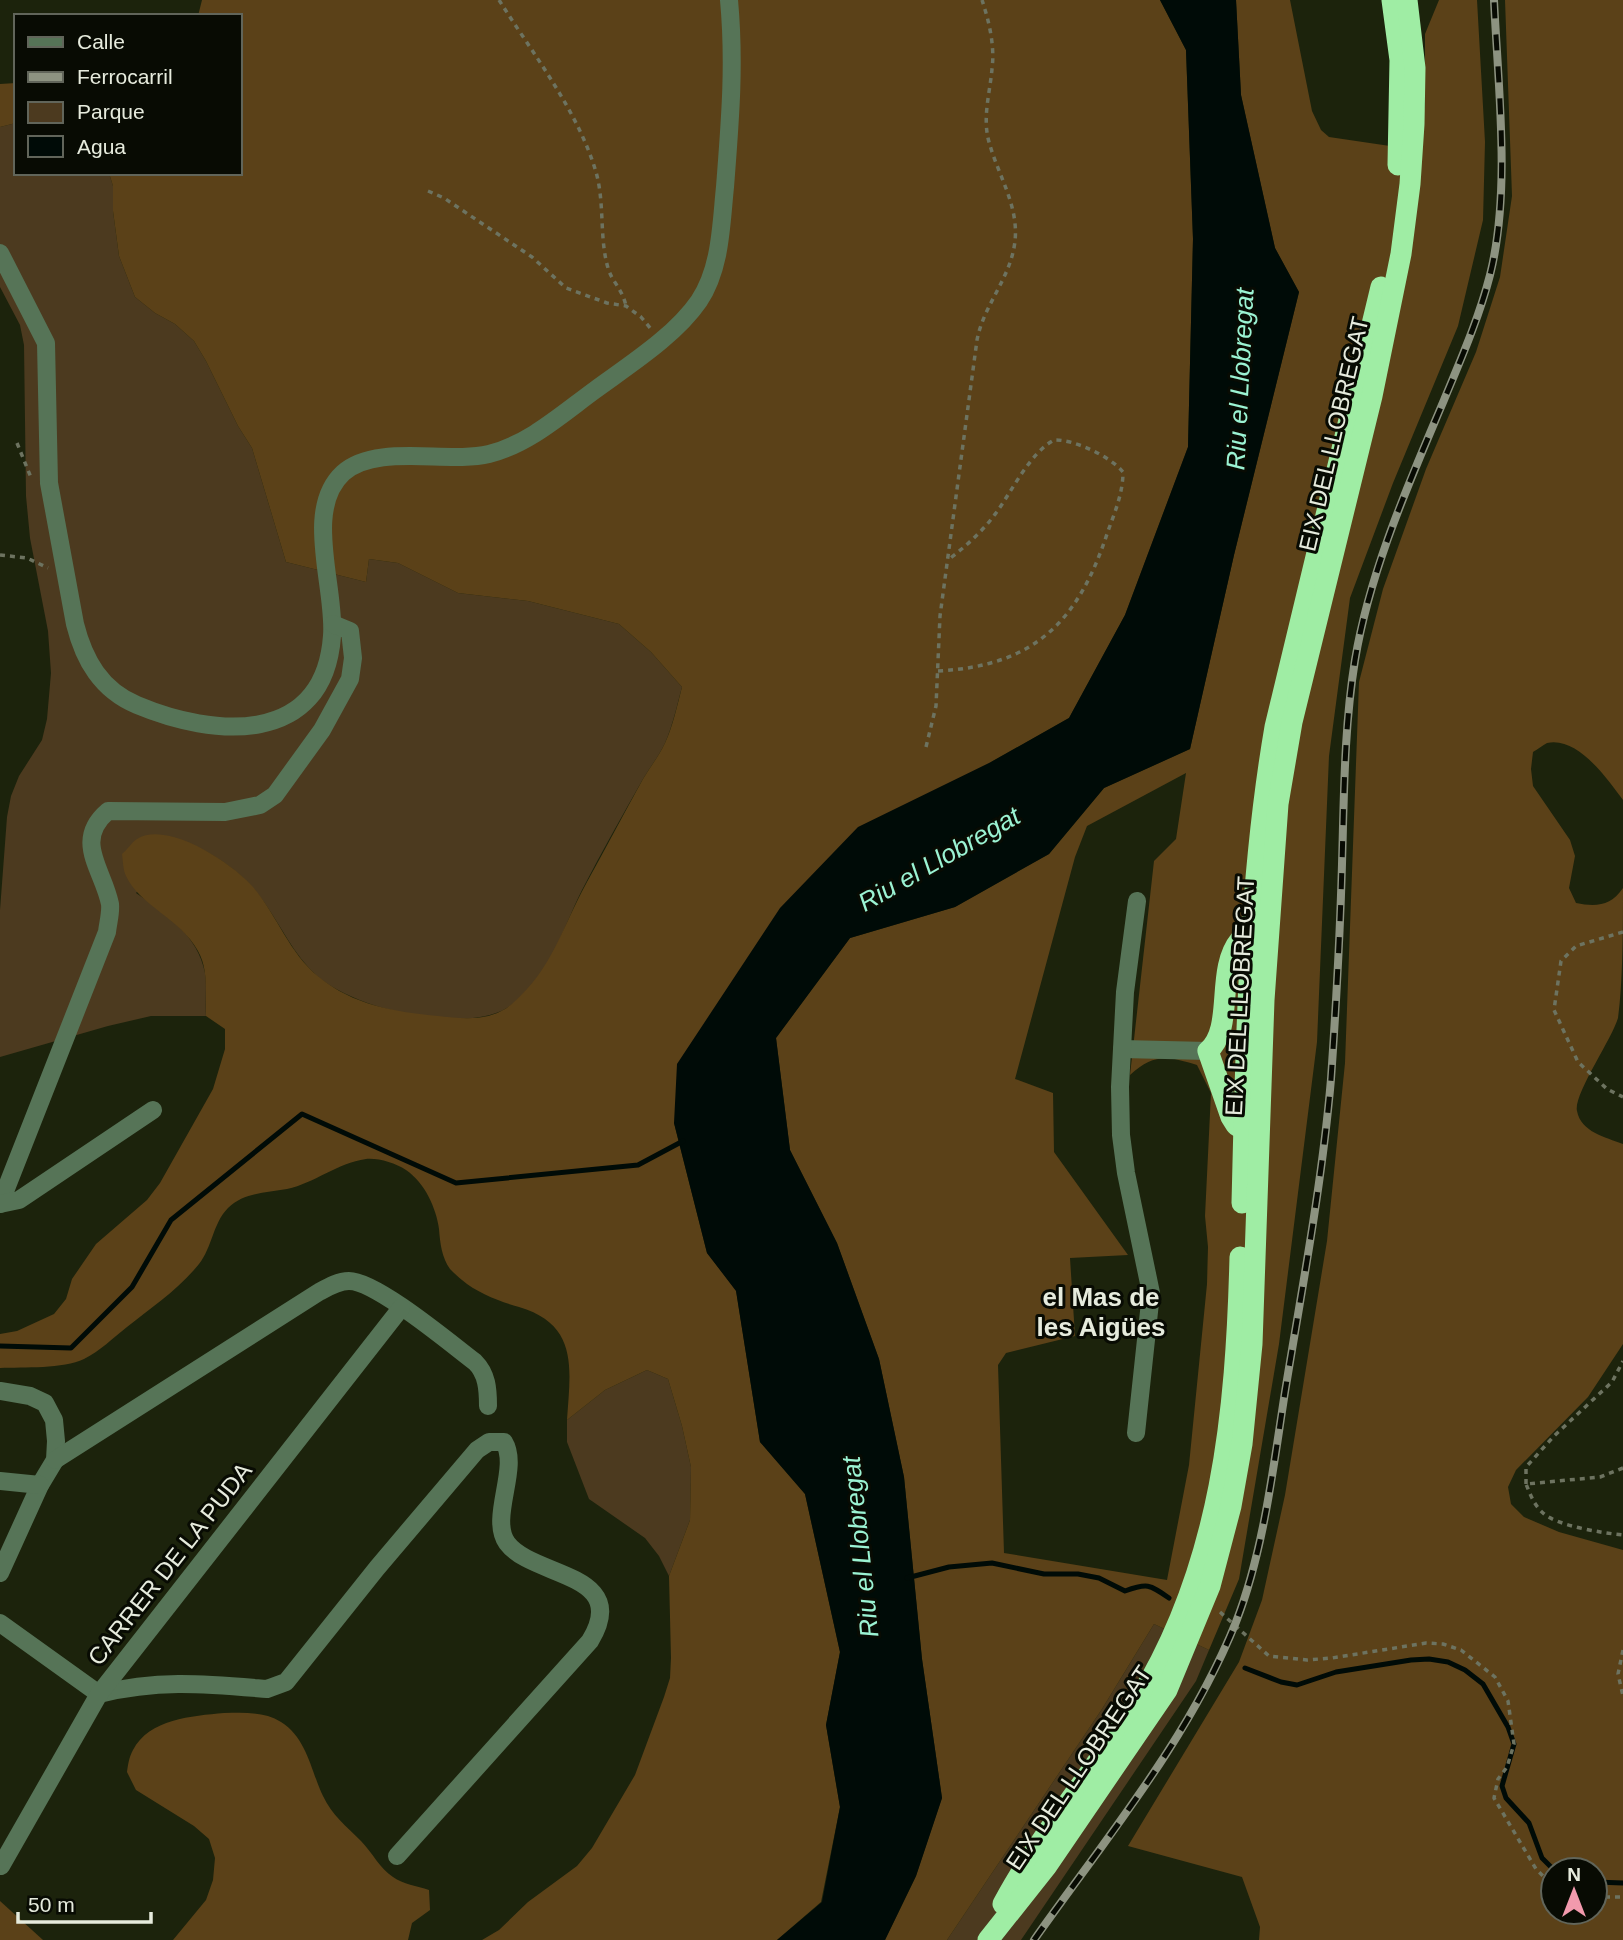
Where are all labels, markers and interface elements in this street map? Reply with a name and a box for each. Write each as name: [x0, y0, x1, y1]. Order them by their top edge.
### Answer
legend: [14, 14, 242, 175]
text: Calle: [77, 30, 125, 53]
text: Ferrocarril: [77, 65, 173, 88]
text: Parque: [77, 100, 145, 123]
text: Agua: [77, 135, 126, 158]
water label: Riu el Llobregat: [1220, 286, 1260, 471]
street label: EIX DEL LLOBREGAT: [1293, 314, 1374, 554]
water label: Riu el Llobregat: [853, 800, 1027, 918]
street label: EIX DEL LLOBREGAT: [1220, 875, 1259, 1117]
district label: el Mas de les Aigües: [1036, 1282, 1166, 1342]
water label: Riu el Llobregat: [835, 1453, 884, 1639]
street label: CARRER DE LA PUDA: [82, 1457, 257, 1670]
street label: EIX DEL LLOBREGAT: [1000, 1660, 1157, 1875]
north arrow: [1539, 1856, 1609, 1926]
text: N: [1567, 1864, 1581, 1885]
scale bar: [18, 1881, 150, 1925]
text: 50 m: [28, 1893, 75, 1916]

